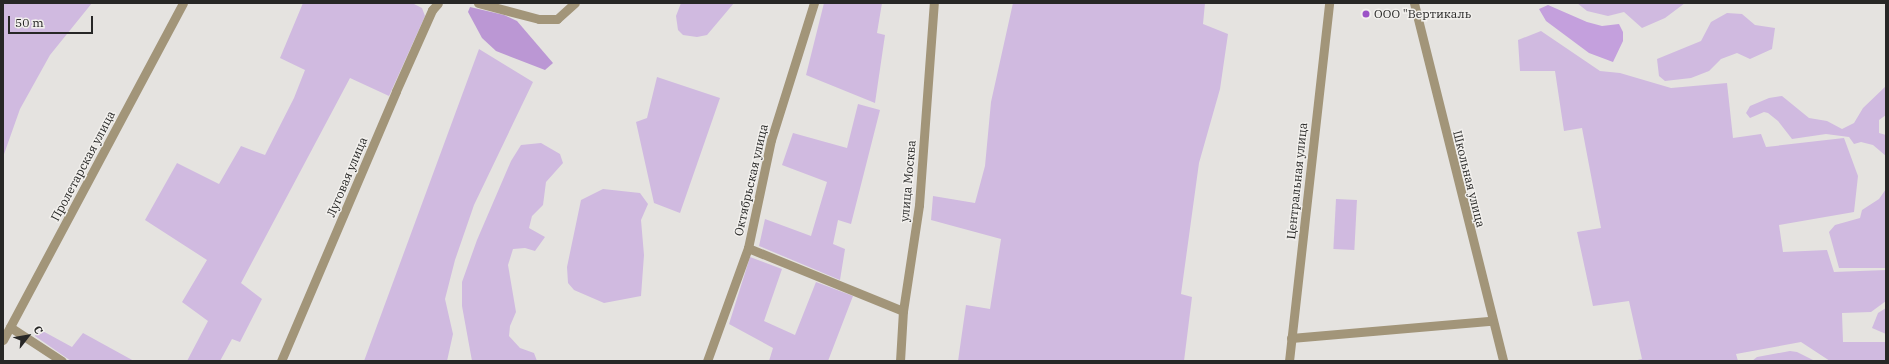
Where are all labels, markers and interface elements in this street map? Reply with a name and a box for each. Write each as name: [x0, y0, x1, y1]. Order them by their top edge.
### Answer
place label: ООО "Вертикаль: [1374, 7, 1471, 21]
scale bar: [10, 8, 95, 34]
marker: ООО "Вертикаль: [1361, 9, 1371, 19]
text: 50 m: [15, 15, 44, 30]
street label: Пролетарская улица: [48, 108, 118, 224]
street label: Центральная улица: [1284, 122, 1310, 240]
street label: Октябрьская улица: [731, 123, 771, 237]
street label: Школьная улица: [1450, 129, 1488, 229]
street label: Луговая улица: [324, 135, 370, 219]
street label: улица Москва: [897, 139, 919, 223]
north arrow: [8, 316, 48, 356]
text: С: [30, 323, 46, 337]

